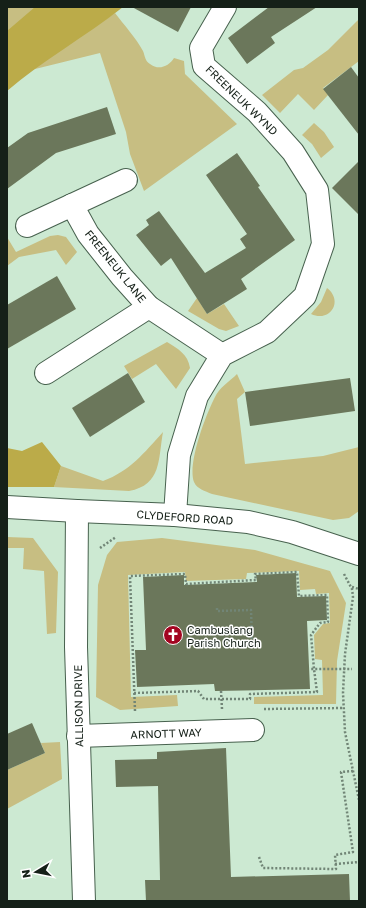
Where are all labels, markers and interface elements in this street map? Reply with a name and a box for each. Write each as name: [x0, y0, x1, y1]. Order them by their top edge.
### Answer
street label: FREENEUK WYND: [203, 62, 281, 138]
street label: FREENEUK LANE: [83, 227, 150, 305]
street label: CLYDEFORD ROAD: [136, 507, 234, 527]
place label: Cambuslang Parish Church: [187, 623, 261, 649]
church icon: Cambuslang Parish Church: [162, 624, 184, 646]
street label: ALLISON DRIVE: [71, 664, 85, 747]
street label: ARNOTT WAY: [130, 725, 202, 741]
north arrow: [16, 852, 56, 892]
text: N: [19, 869, 33, 879]

